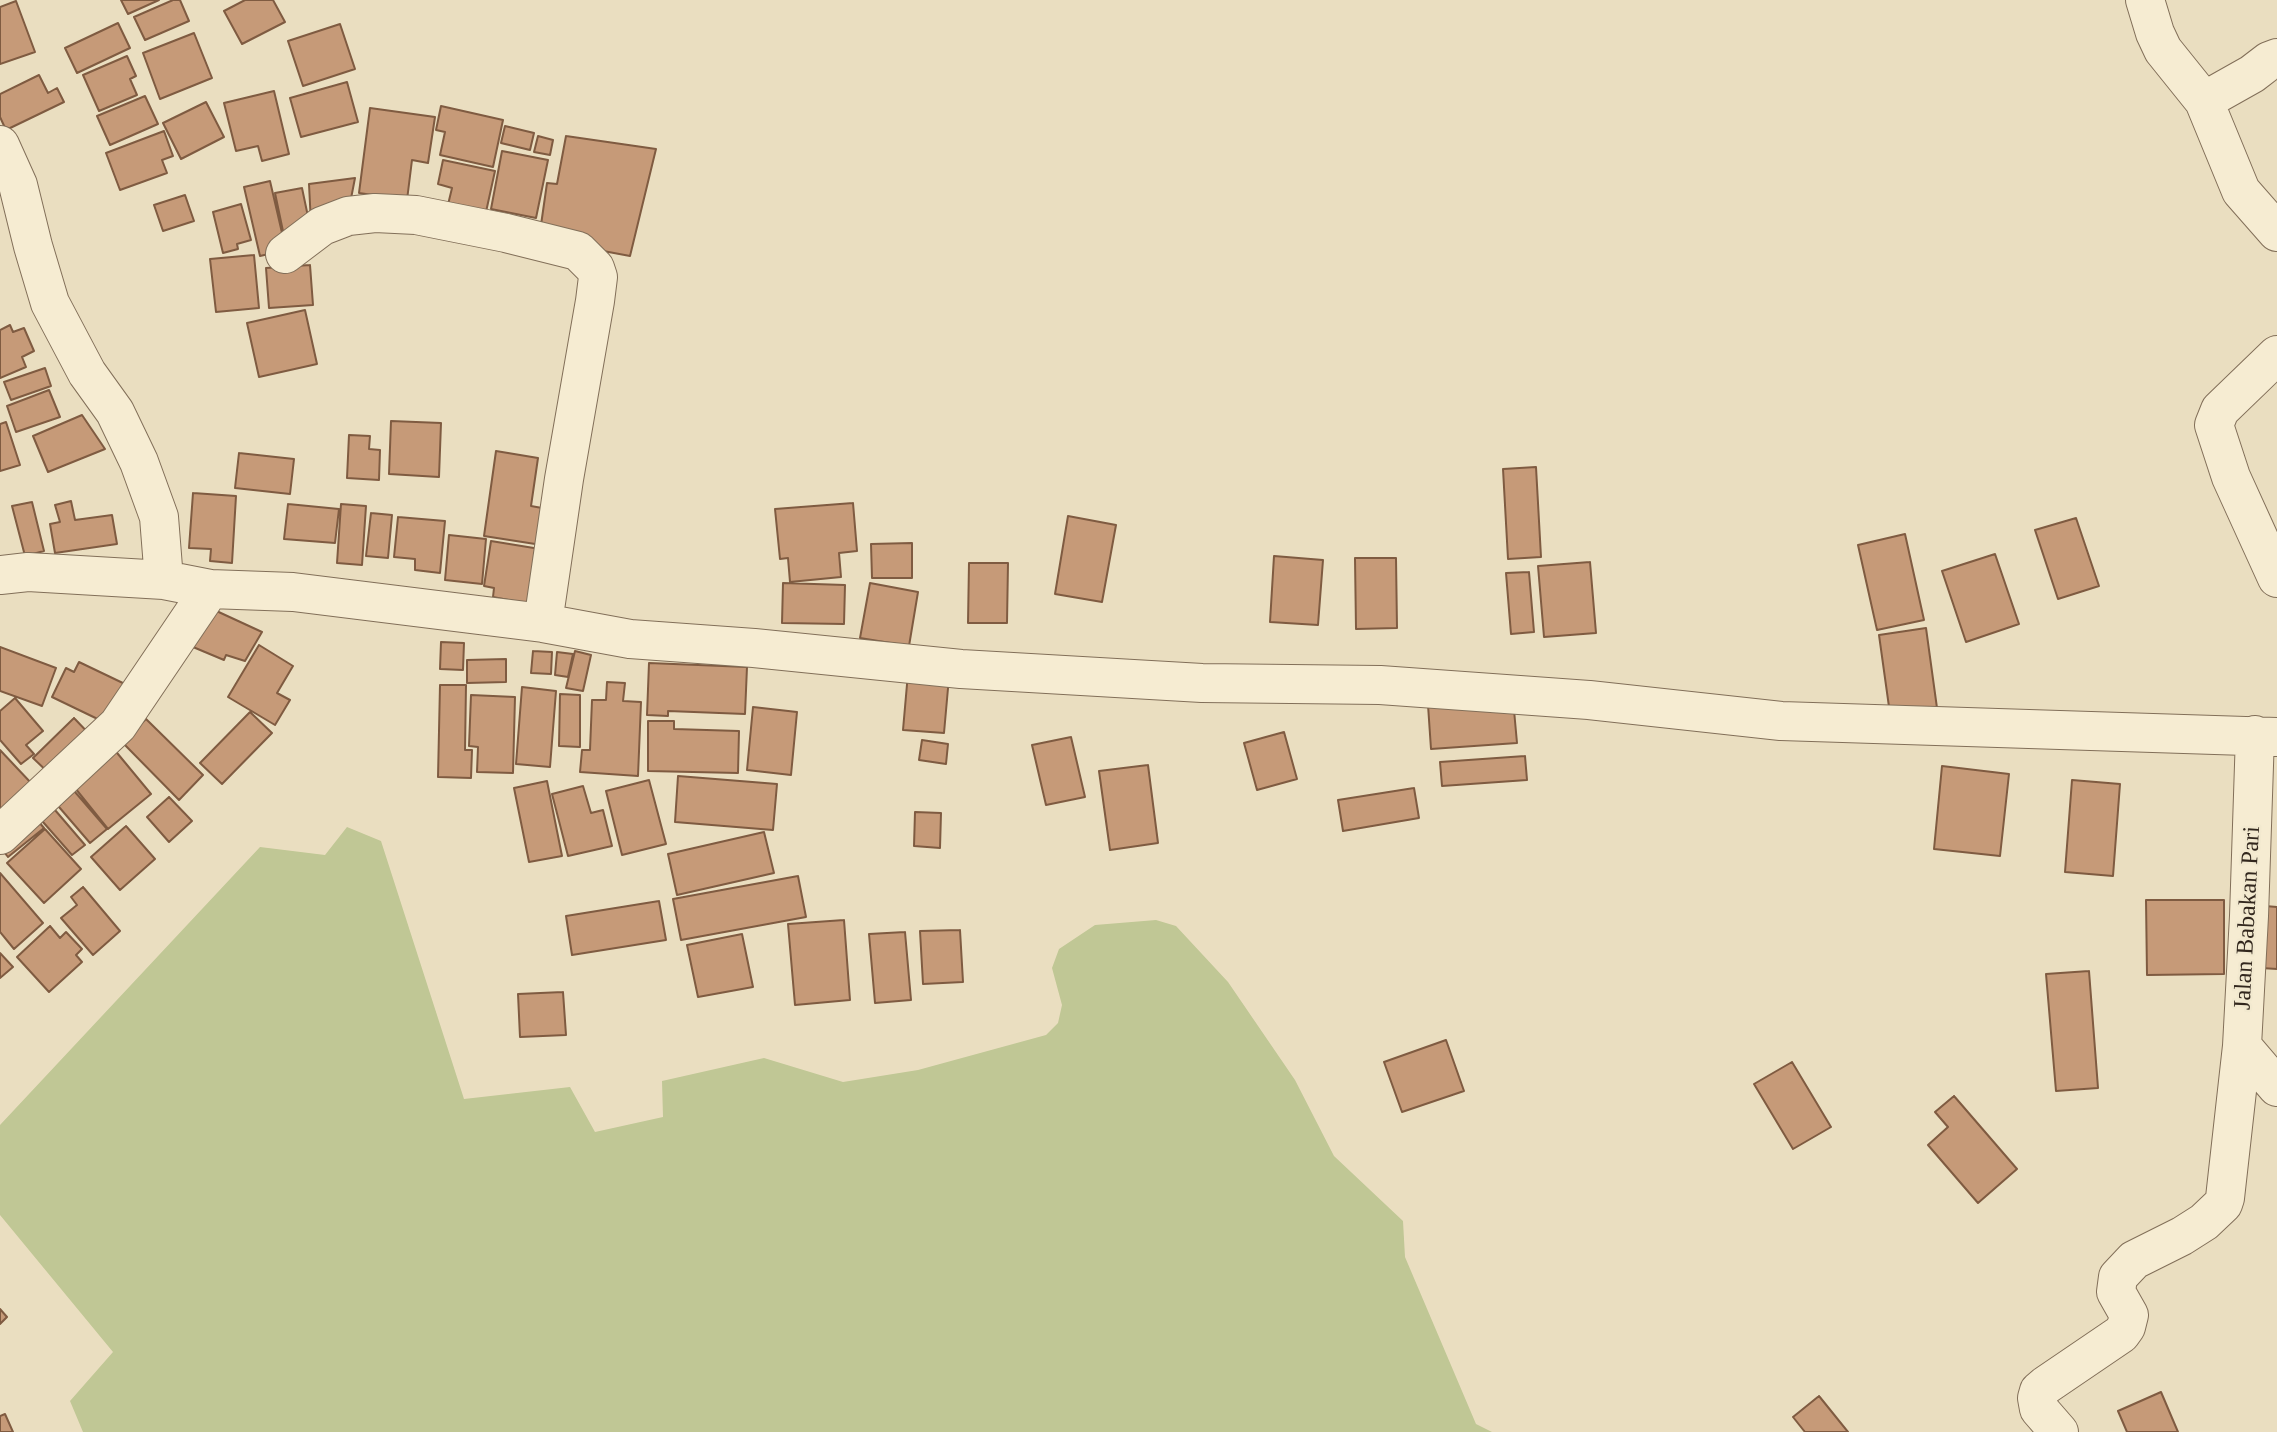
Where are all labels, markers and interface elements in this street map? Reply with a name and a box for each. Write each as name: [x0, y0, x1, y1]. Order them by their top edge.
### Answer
street label: Jalan Babakan Pari: [2229, 825, 2267, 1011]

